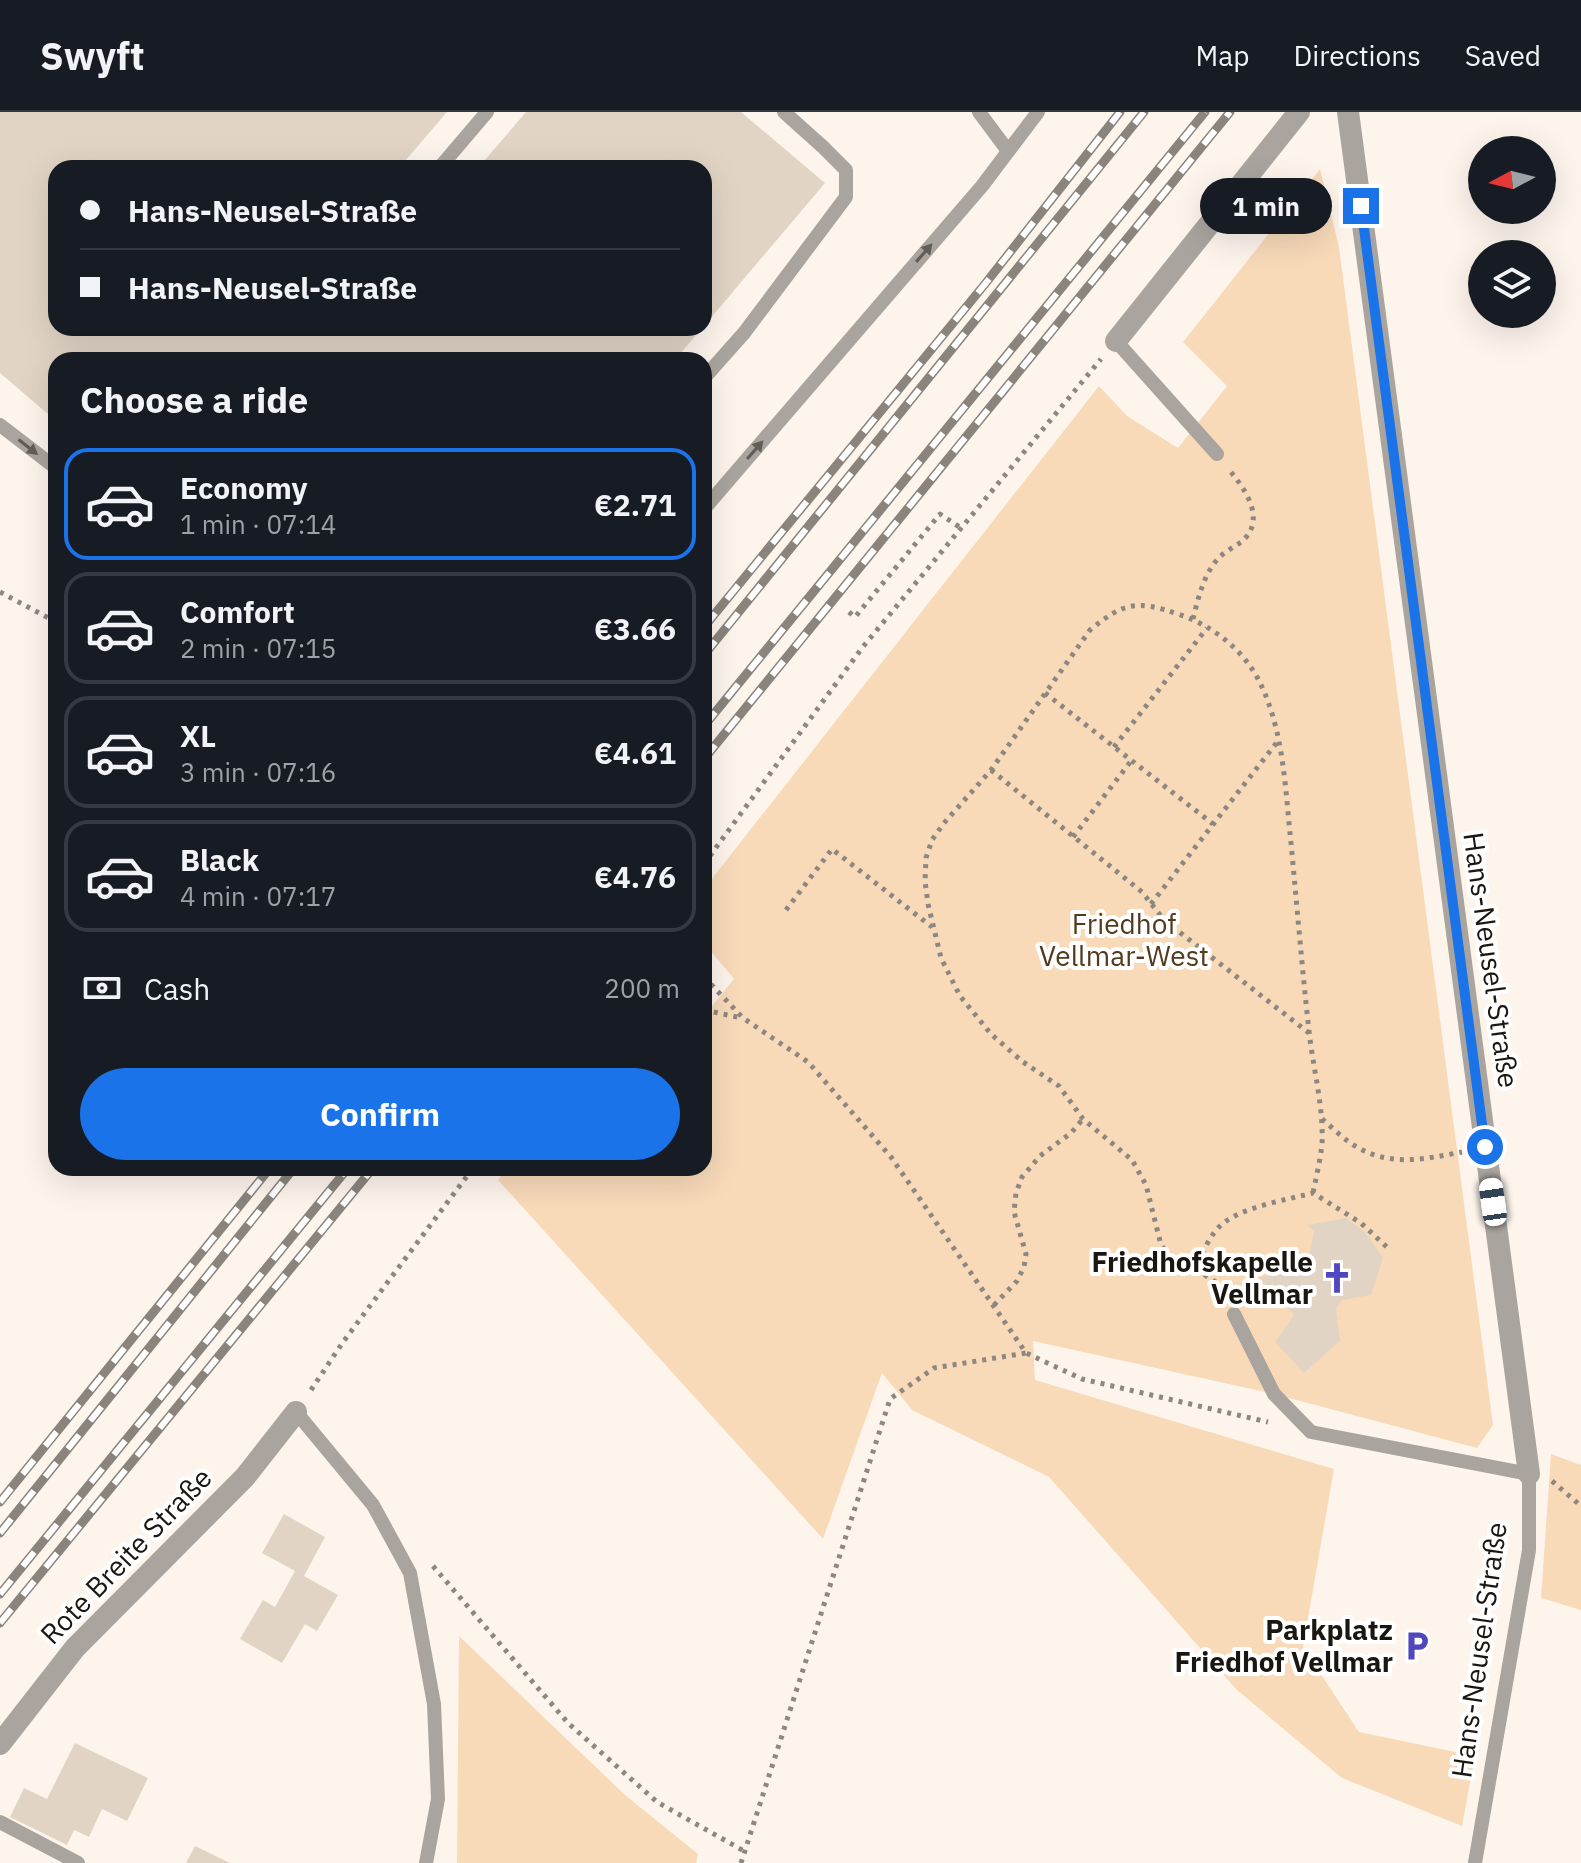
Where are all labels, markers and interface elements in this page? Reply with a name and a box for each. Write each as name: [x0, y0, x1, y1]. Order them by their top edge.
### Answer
text: Swyft: [40, 31, 145, 80]
text: Map: [1195, 37, 1249, 74]
text: Directions: [1293, 37, 1421, 74]
text: Saved: [1465, 37, 1541, 74]
north arrow: [1468, 136, 1556, 224]
map controls: [1468, 136, 1556, 328]
callout: 1 min: [1201, 178, 1333, 234]
route end: [1343, 188, 1379, 224]
text: 1 min: [1232, 189, 1300, 223]
text: Hans-Neusel-Straße: [128, 191, 417, 230]
button: layers: [1468, 240, 1556, 328]
one-way arrow: [915, 243, 933, 263]
text: Hans-Neusel-Straße: [128, 268, 417, 307]
text: Choose a ride: [80, 376, 308, 423]
one-way arrow: [18, 438, 38, 454]
one-way arrow: [746, 440, 763, 460]
icon: car: [84, 468, 156, 540]
text: Economy: [180, 468, 308, 507]
text: €2.71: [594, 485, 676, 524]
text: 1 min · 07:14: [180, 507, 336, 541]
icon: car: [84, 592, 156, 664]
text: Comfort: [180, 592, 295, 631]
text: €3.66: [594, 609, 676, 648]
text: 2 min · 07:15: [180, 631, 336, 665]
icon: car: [84, 716, 156, 788]
text: XL: [180, 716, 216, 755]
text: €4.61: [594, 733, 676, 772]
text: 3 min · 07:16: [180, 755, 336, 789]
street label: Hans-Neusel-Straße: [1455, 830, 1528, 1090]
icon: car: [84, 840, 156, 912]
text: Black: [180, 840, 259, 879]
text: €4.76: [594, 857, 676, 896]
text: 4 min · 07:17: [180, 879, 336, 913]
park label: Friedhof Vellmar-West: [1039, 905, 1209, 974]
icon: cash: [80, 966, 124, 1010]
text: Cash: [144, 969, 210, 1008]
text: 200 m: [604, 971, 680, 1005]
button: Confirm: [80, 1068, 680, 1160]
route start: [1467, 1129, 1503, 1165]
car: [1478, 1177, 1508, 1227]
place label: Friedhofskapelle Vellmar: [1092, 1243, 1313, 1312]
church icon: Friedhofskapelle Vellmar: [1320, 1261, 1354, 1295]
street label: Rote Breite Straße: [32, 1459, 219, 1652]
street label: Hans-Neusel-Straße: [1442, 1520, 1515, 1780]
place label: Parkplatz Friedhof Vellmar: [1174, 1611, 1393, 1680]
parking icon: Parkplatz Friedhof Vellmar: [1400, 1629, 1434, 1663]

